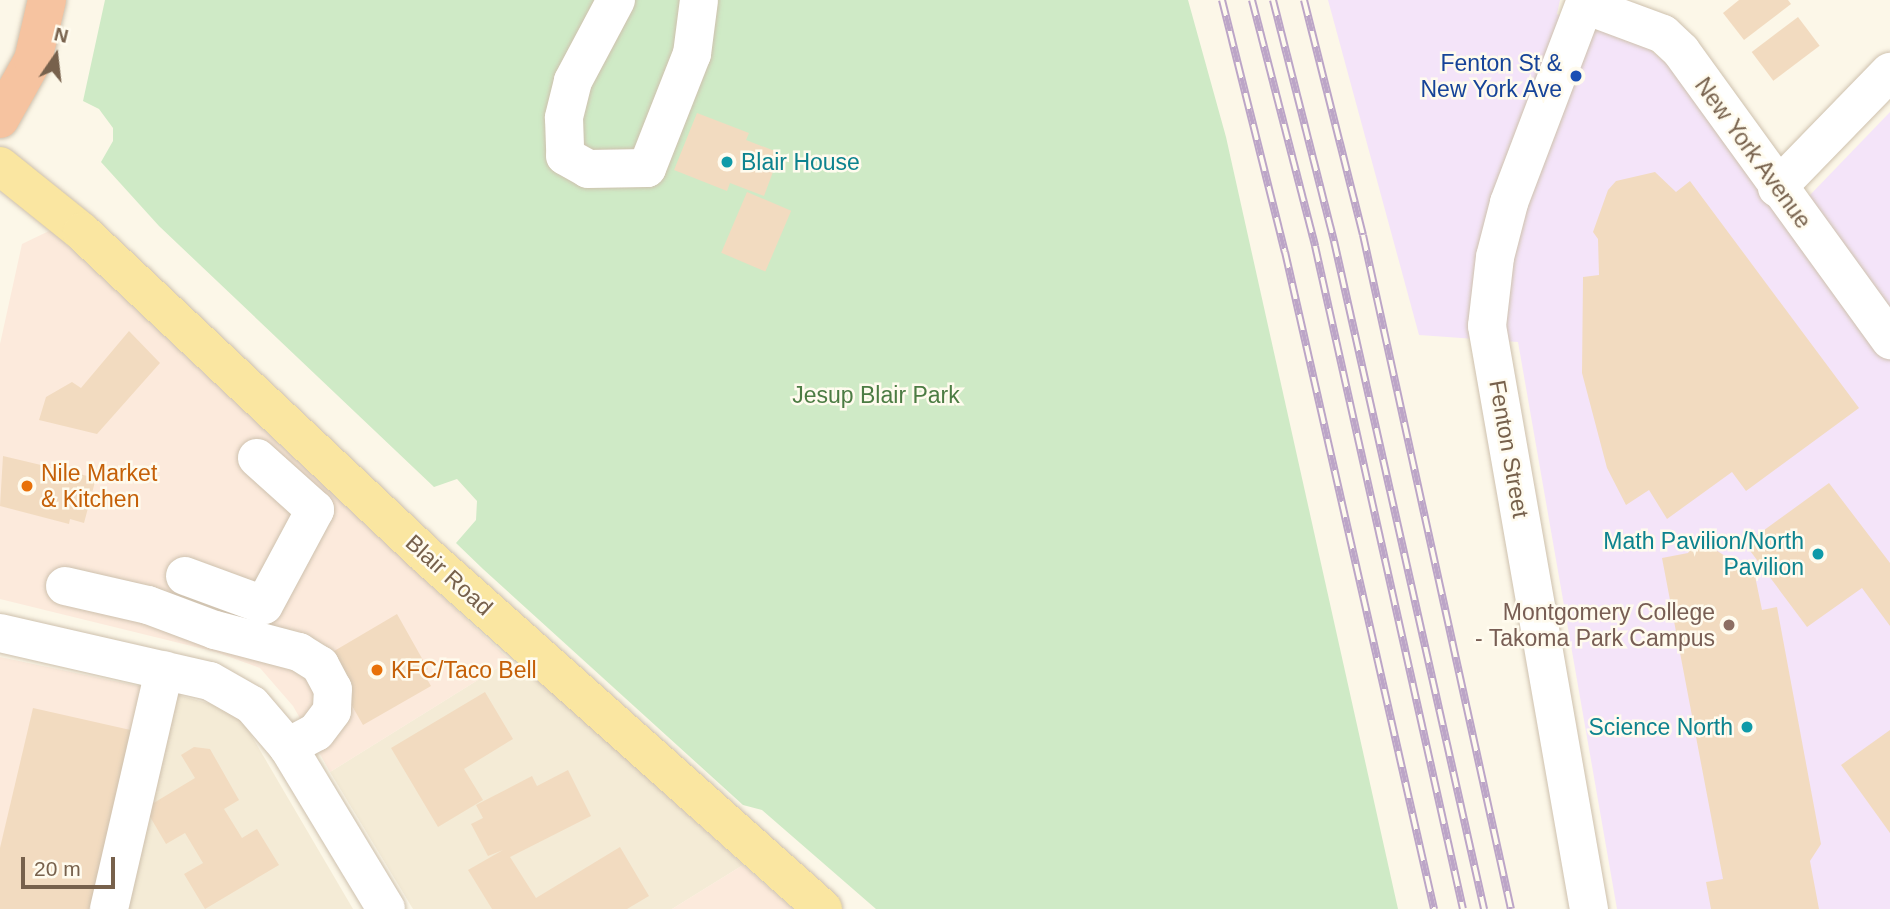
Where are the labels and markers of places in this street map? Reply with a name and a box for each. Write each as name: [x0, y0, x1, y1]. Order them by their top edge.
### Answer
place label: Fenton St & New York Ave: [1419, 49, 1562, 103]
marker: Fenton St & New York Ave: [1568, 68, 1584, 84]
place label: Blair House: [741, 148, 860, 176]
marker: Blair House: [719, 154, 735, 170]
place label: Nile Market & Kitchen: [41, 459, 157, 513]
marker: Nile Market & Kitchen: [19, 478, 35, 494]
place label: Math Pavilion/North Pavilion: [1603, 527, 1804, 581]
marker: Math Pavilion/North Pavilion: [1810, 546, 1826, 562]
place label: Montgomery College - Takoma Park Campus: [1475, 598, 1715, 652]
marker: Montgomery College - Takoma Park Campus: [1721, 617, 1737, 633]
place label: KFC/Taco Bell: [391, 656, 537, 684]
marker: KFC/Taco Bell: [369, 662, 385, 678]
place label: Science North: [1589, 713, 1733, 741]
marker: Science North: [1739, 719, 1755, 735]

